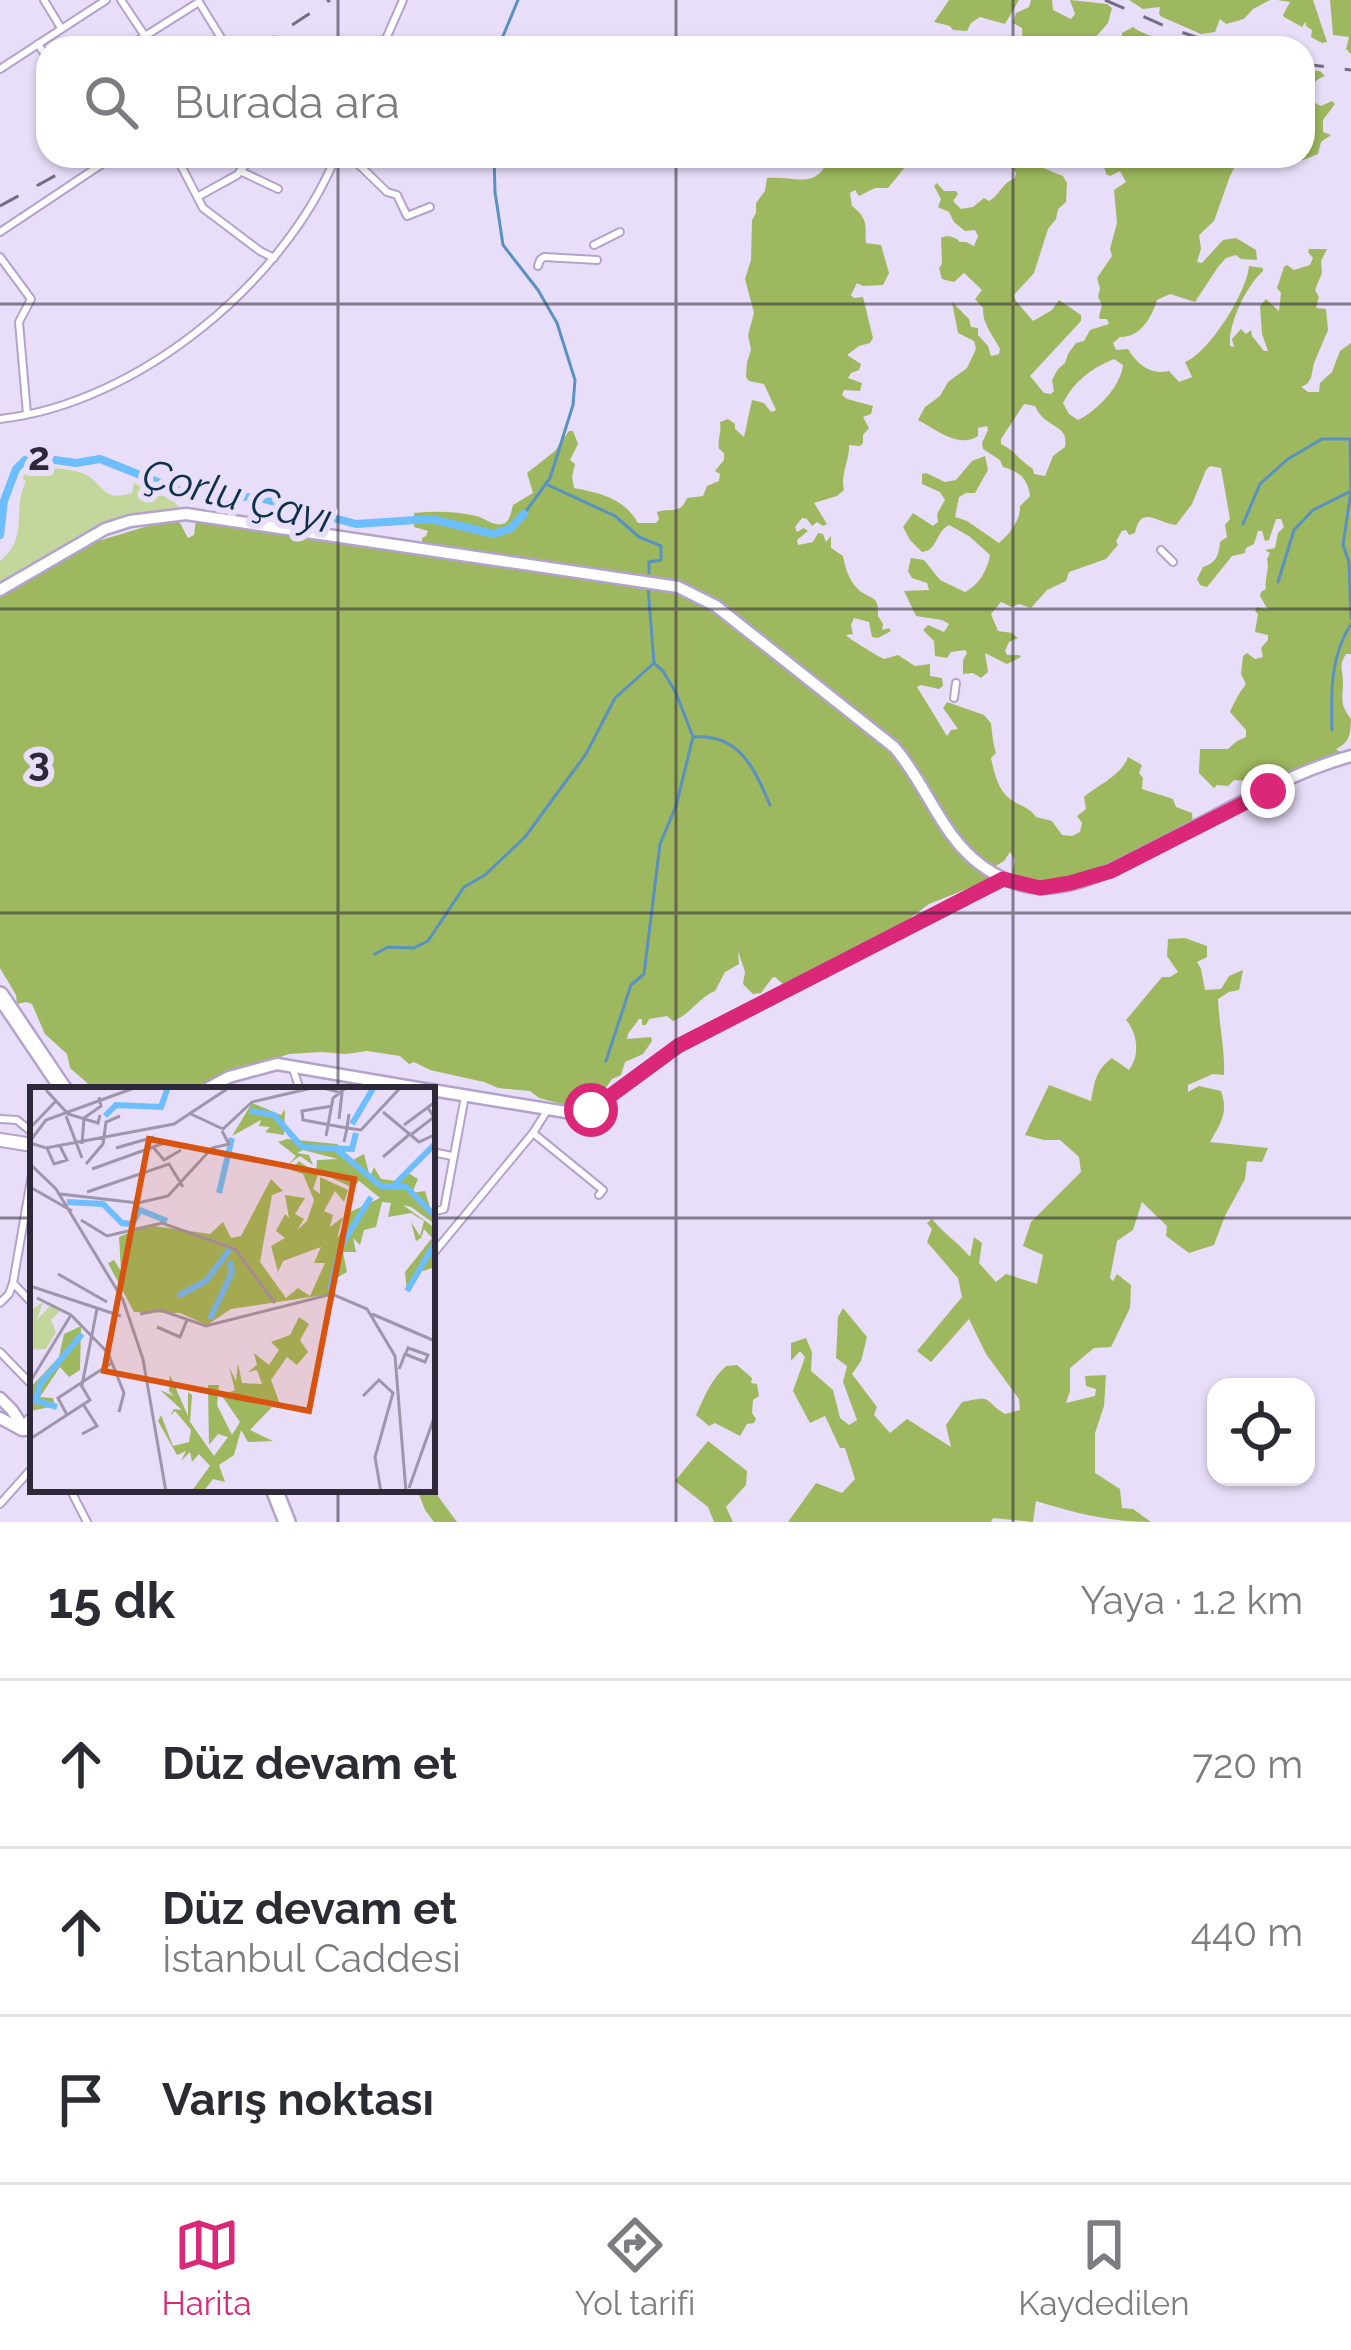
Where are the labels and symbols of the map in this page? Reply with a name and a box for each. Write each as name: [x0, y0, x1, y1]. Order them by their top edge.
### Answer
text: 2: [28, 433, 50, 479]
water label: Çorlu Çayı: [137, 449, 337, 543]
text: 3: [28, 738, 50, 784]
route end: [1241, 764, 1295, 818]
route start: [564, 1083, 618, 1137]
inset map: [30, 1087, 435, 1492]

